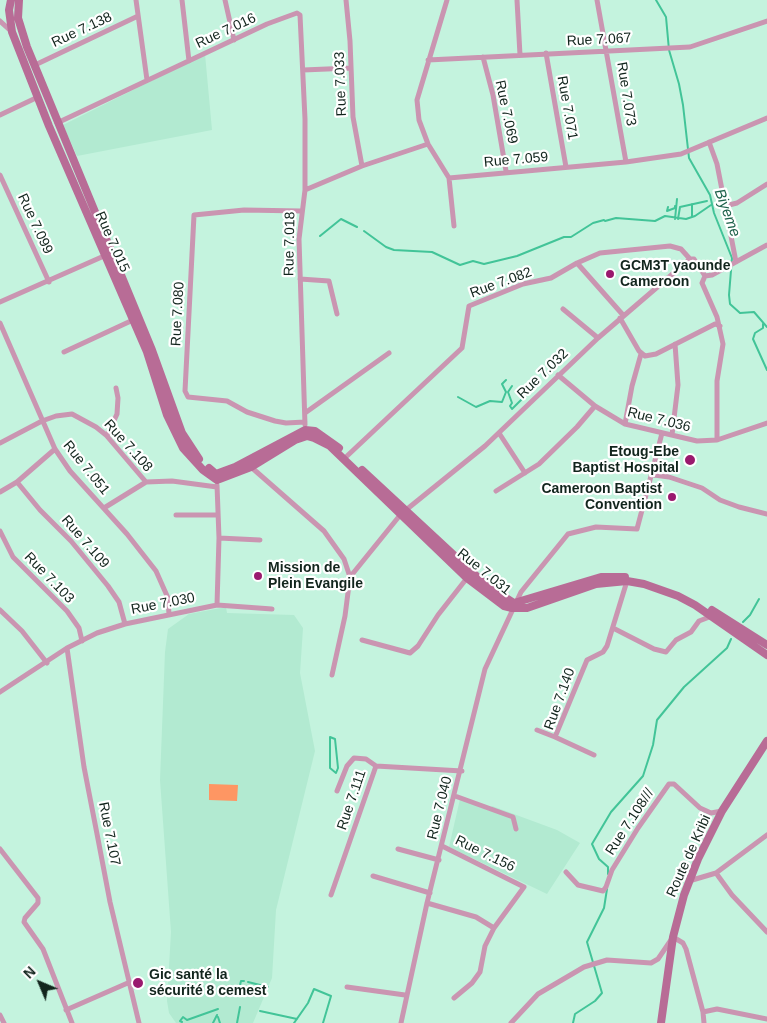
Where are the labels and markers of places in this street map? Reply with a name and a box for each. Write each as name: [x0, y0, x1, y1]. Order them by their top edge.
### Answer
place label: GCM3T yaounde Cameroon: [620, 258, 730, 290]
marker: GCM3T yaounde Cameroon: [604, 268, 616, 280]
place label: Etoug-Ebe Baptist Hospital: [572, 444, 679, 477]
marker: Etoug-Ebe Baptist Hospital: [683, 453, 697, 467]
place label: Cameroon Baptist Convention: [541, 481, 662, 514]
marker: Cameroon Baptist Convention: [666, 491, 678, 503]
place label: Mission de Plein Evangile: [268, 560, 363, 592]
marker: Mission de Plein Evangile: [252, 570, 264, 582]
place label: Gic santé la sécurité 8 cemest: [149, 967, 267, 1000]
marker: Gic santé la sécurité 8 cemest: [131, 976, 145, 990]

